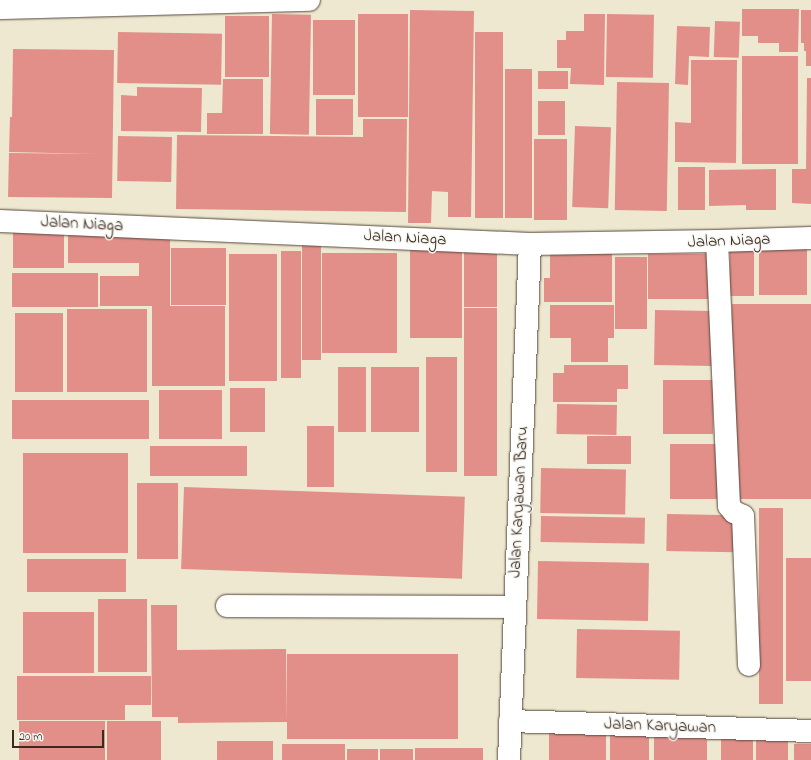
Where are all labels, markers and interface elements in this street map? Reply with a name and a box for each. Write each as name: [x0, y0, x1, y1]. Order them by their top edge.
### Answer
street label: Jalan Niaga: [40, 212, 124, 236]
street label: Jalan Niaga: [363, 226, 447, 250]
street label: Jalan Niaga: [687, 229, 771, 253]
street label: Jalan Karyawan Baru: [505, 426, 533, 578]
street label: Jalan Karyawan: [604, 714, 716, 738]
scale bar: [14, 722, 106, 748]
text: 20 m: [19, 728, 42, 746]

